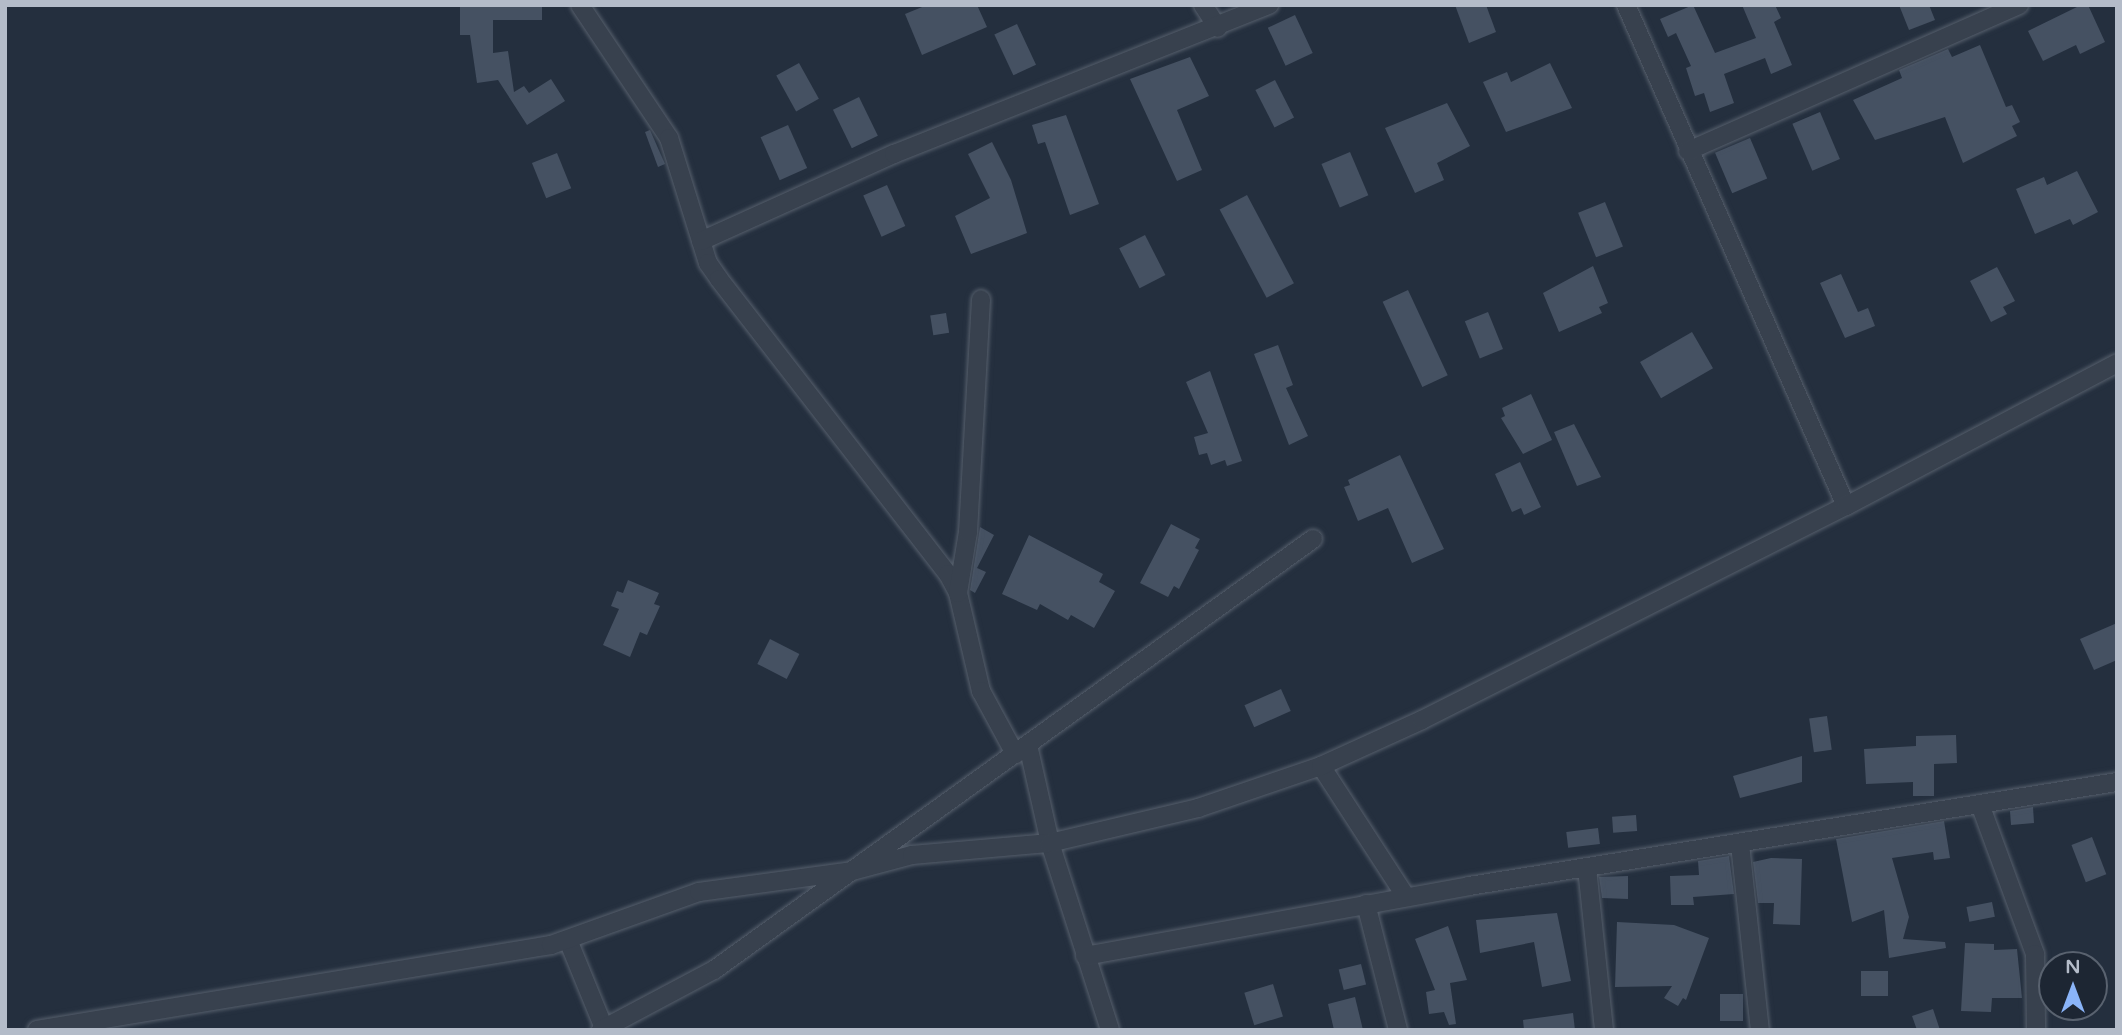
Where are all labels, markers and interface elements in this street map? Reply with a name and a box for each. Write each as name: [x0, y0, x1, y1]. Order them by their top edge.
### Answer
north arrow: [2038, 951, 2108, 1021]
text: N: [2065, 956, 2081, 978]

